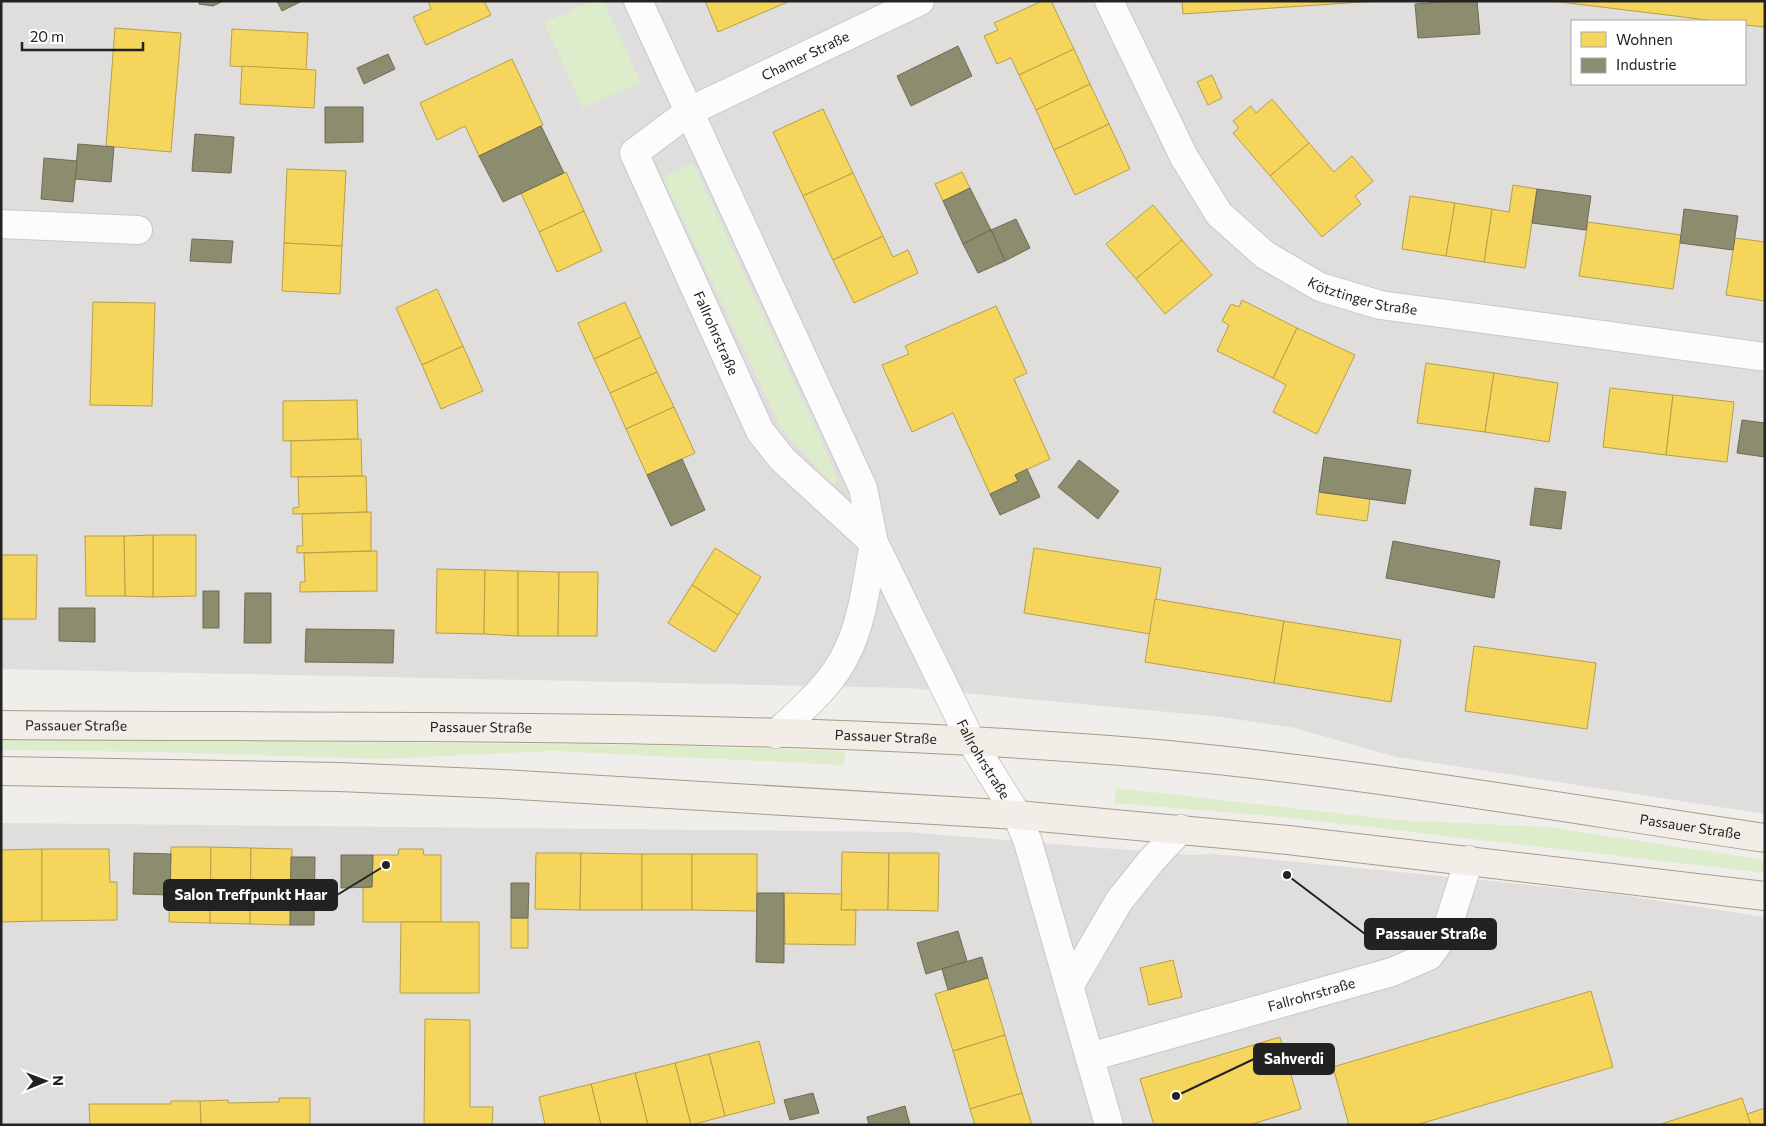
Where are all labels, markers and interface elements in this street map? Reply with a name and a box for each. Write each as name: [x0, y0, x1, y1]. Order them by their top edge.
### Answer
scale bar: [22, 20, 144, 52]
legend: [1571, 20, 1746, 85]
text: 20 m: [30, 27, 64, 45]
street label: Chamer Straße: [758, 27, 852, 84]
text: Wohnen: [1616, 30, 1673, 48]
text: Industrie: [1616, 55, 1677, 73]
street label: Kötztinger Straße: [1305, 273, 1418, 318]
street label: Fallrohrstraße: [690, 288, 743, 377]
street label: Passauer Straße: [25, 716, 127, 734]
street label: Fallrohrstraße: [954, 716, 1014, 802]
street label: Passauer Straße: [430, 718, 532, 736]
street label: Passauer Straße: [835, 726, 937, 747]
street label: Passauer Straße: [1639, 810, 1742, 842]
callout: Salon Treffpunkt Haar: [164, 880, 337, 910]
text: Salon Treffpunkt Haar: [174, 885, 328, 903]
callout: Passauer Straße: [1365, 919, 1496, 949]
text: Passauer Straße: [1375, 924, 1487, 942]
street label: Fallrohrstraße: [1266, 974, 1357, 1015]
callout: Sahverdi: [1254, 1044, 1334, 1074]
text: Sahverdi: [1264, 1049, 1324, 1067]
north arrow: [20, 1056, 70, 1106]
text: N: [50, 1075, 67, 1086]

